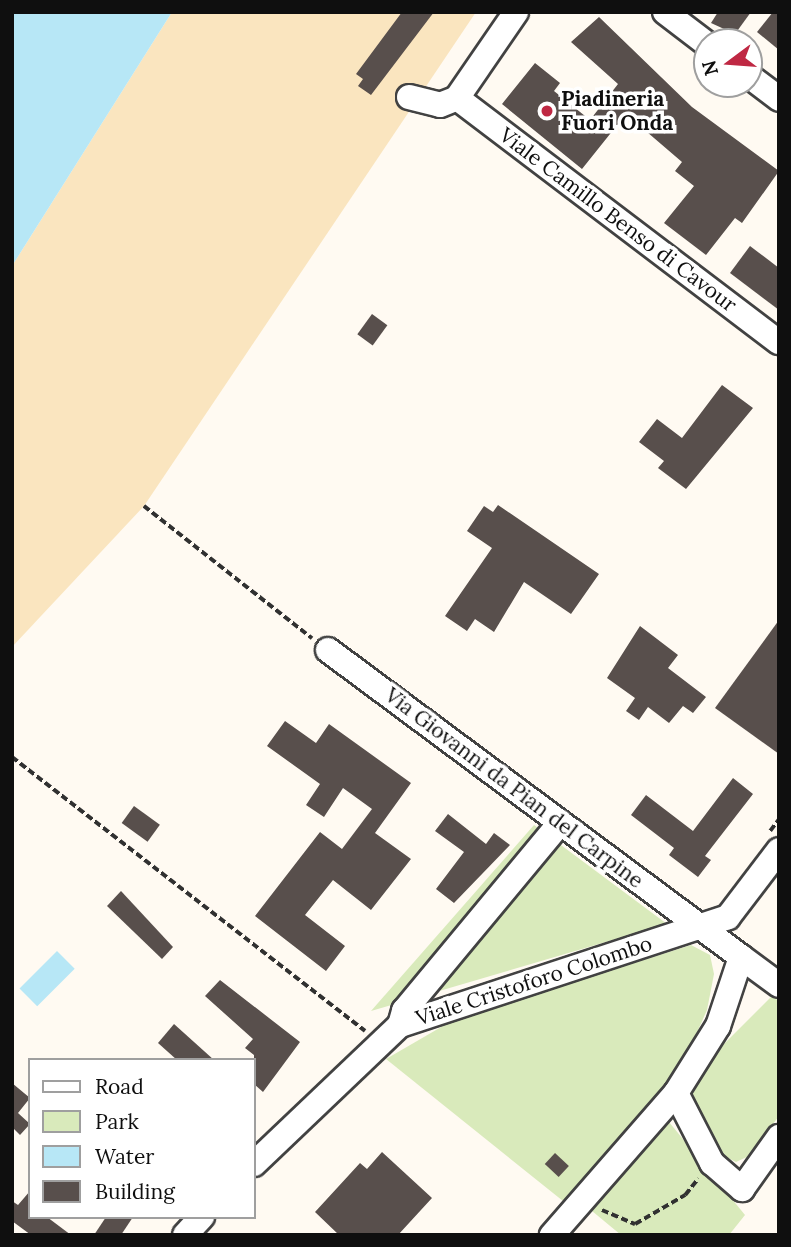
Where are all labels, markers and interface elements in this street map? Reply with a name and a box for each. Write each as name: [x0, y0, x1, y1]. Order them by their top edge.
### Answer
north arrow: [693, 28, 763, 98]
text: N: [696, 58, 723, 79]
place label: Piadineria Fuori Onda: [561, 86, 673, 136]
marker: Piadineria Fuori Onda: [539, 103, 555, 119]
street label: Viale Camillo Benso di Cavour: [494, 123, 742, 317]
street label: Via Giovanni da Pian del Carpine: [380, 683, 648, 893]
street label: Viale Cristoforo Colombo: [413, 931, 655, 1031]
legend: [28, 1058, 256, 1219]
text: Road: [95, 1073, 144, 1100]
text: Park: [95, 1108, 139, 1135]
text: Water: [95, 1143, 154, 1170]
text: Building: [95, 1178, 175, 1205]

